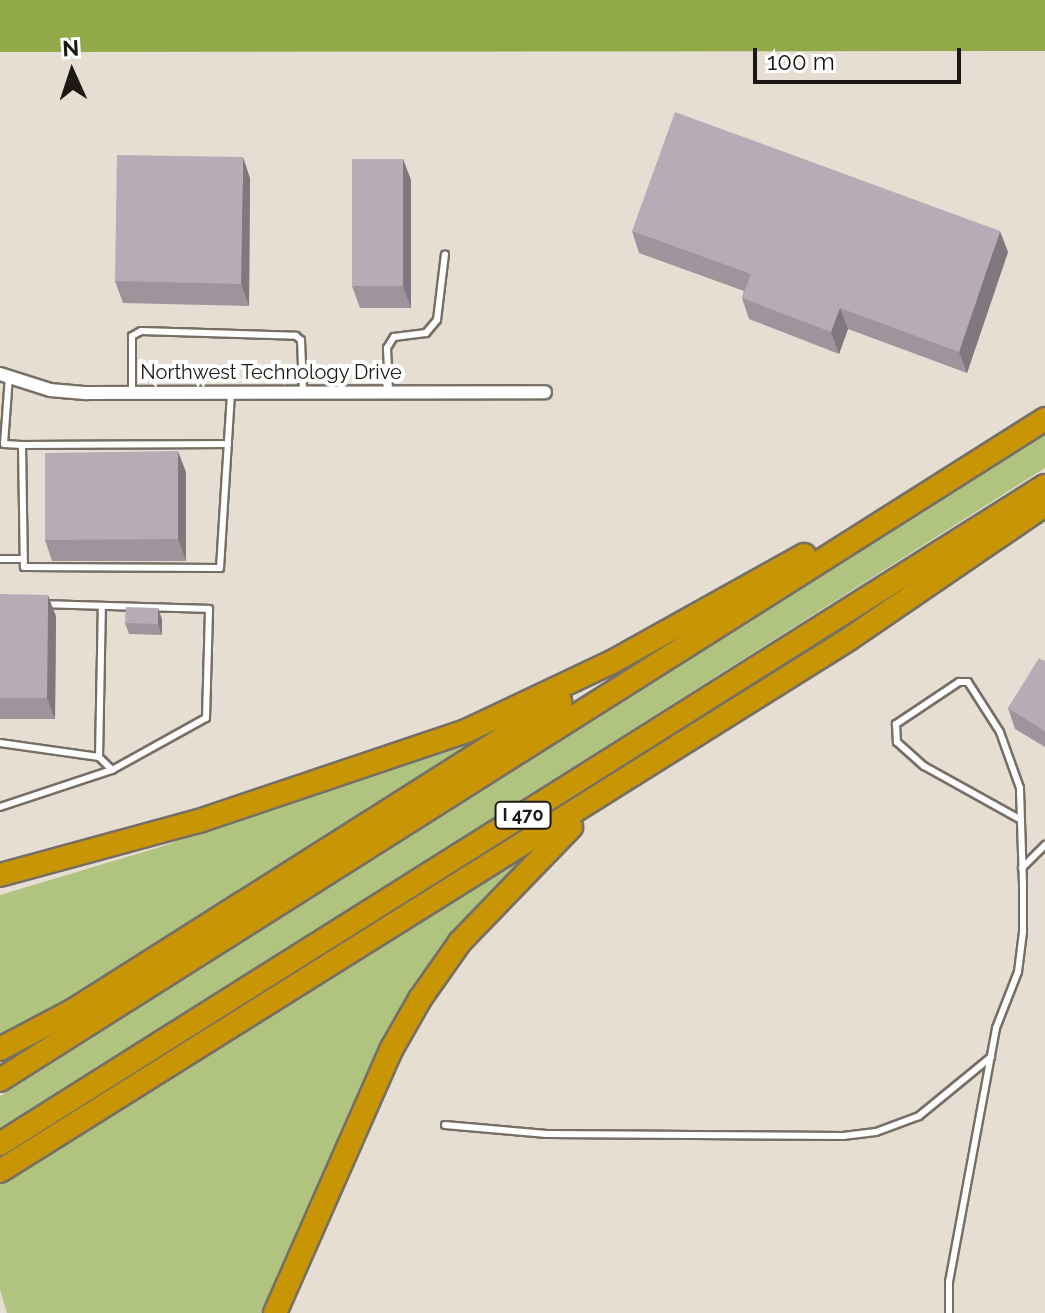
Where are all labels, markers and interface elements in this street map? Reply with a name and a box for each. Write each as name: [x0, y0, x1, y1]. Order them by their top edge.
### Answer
north arrow: [32, 32, 112, 112]
scale bar: [757, 32, 965, 82]
text: N: [62, 35, 80, 61]
text: 100 m: [767, 47, 835, 76]
street label: Northwest Technology Drive: [140, 360, 402, 384]
road number: I 470: [493, 801, 553, 829]

